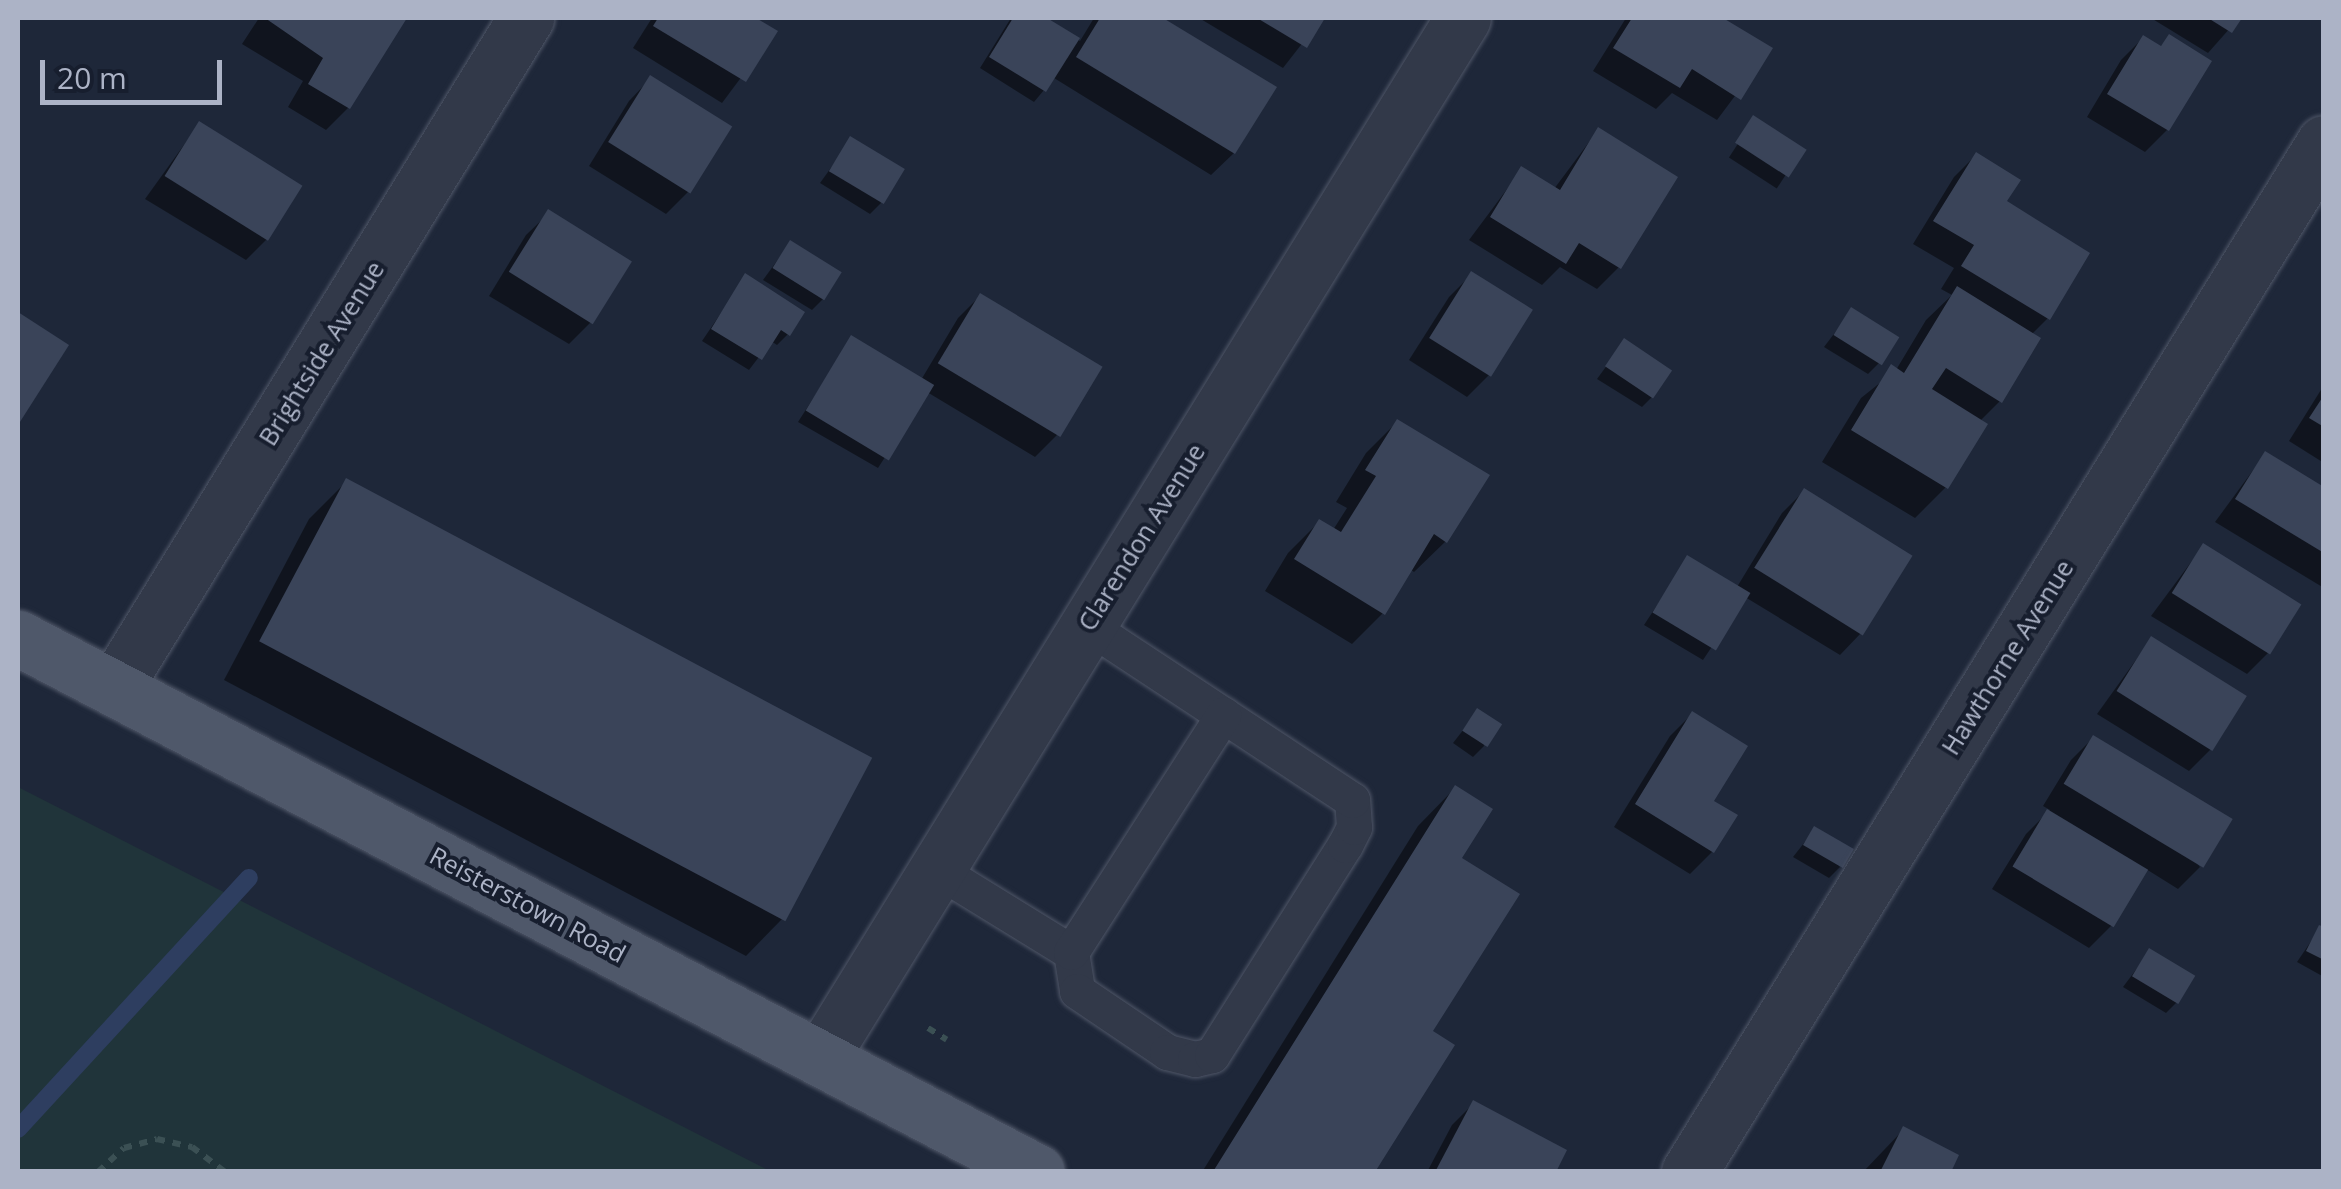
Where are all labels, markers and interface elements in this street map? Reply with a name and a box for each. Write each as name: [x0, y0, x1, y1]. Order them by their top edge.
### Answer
scale bar: [45, 40, 228, 102]
text: 20 m: [57, 57, 127, 98]
street label: Brightside Avenue: [252, 255, 390, 451]
street label: Clarendon Avenue: [1071, 438, 1211, 636]
street label: Hawthorne Avenue: [1935, 554, 2079, 760]
street label: Reisterstown Road: [425, 840, 631, 968]

